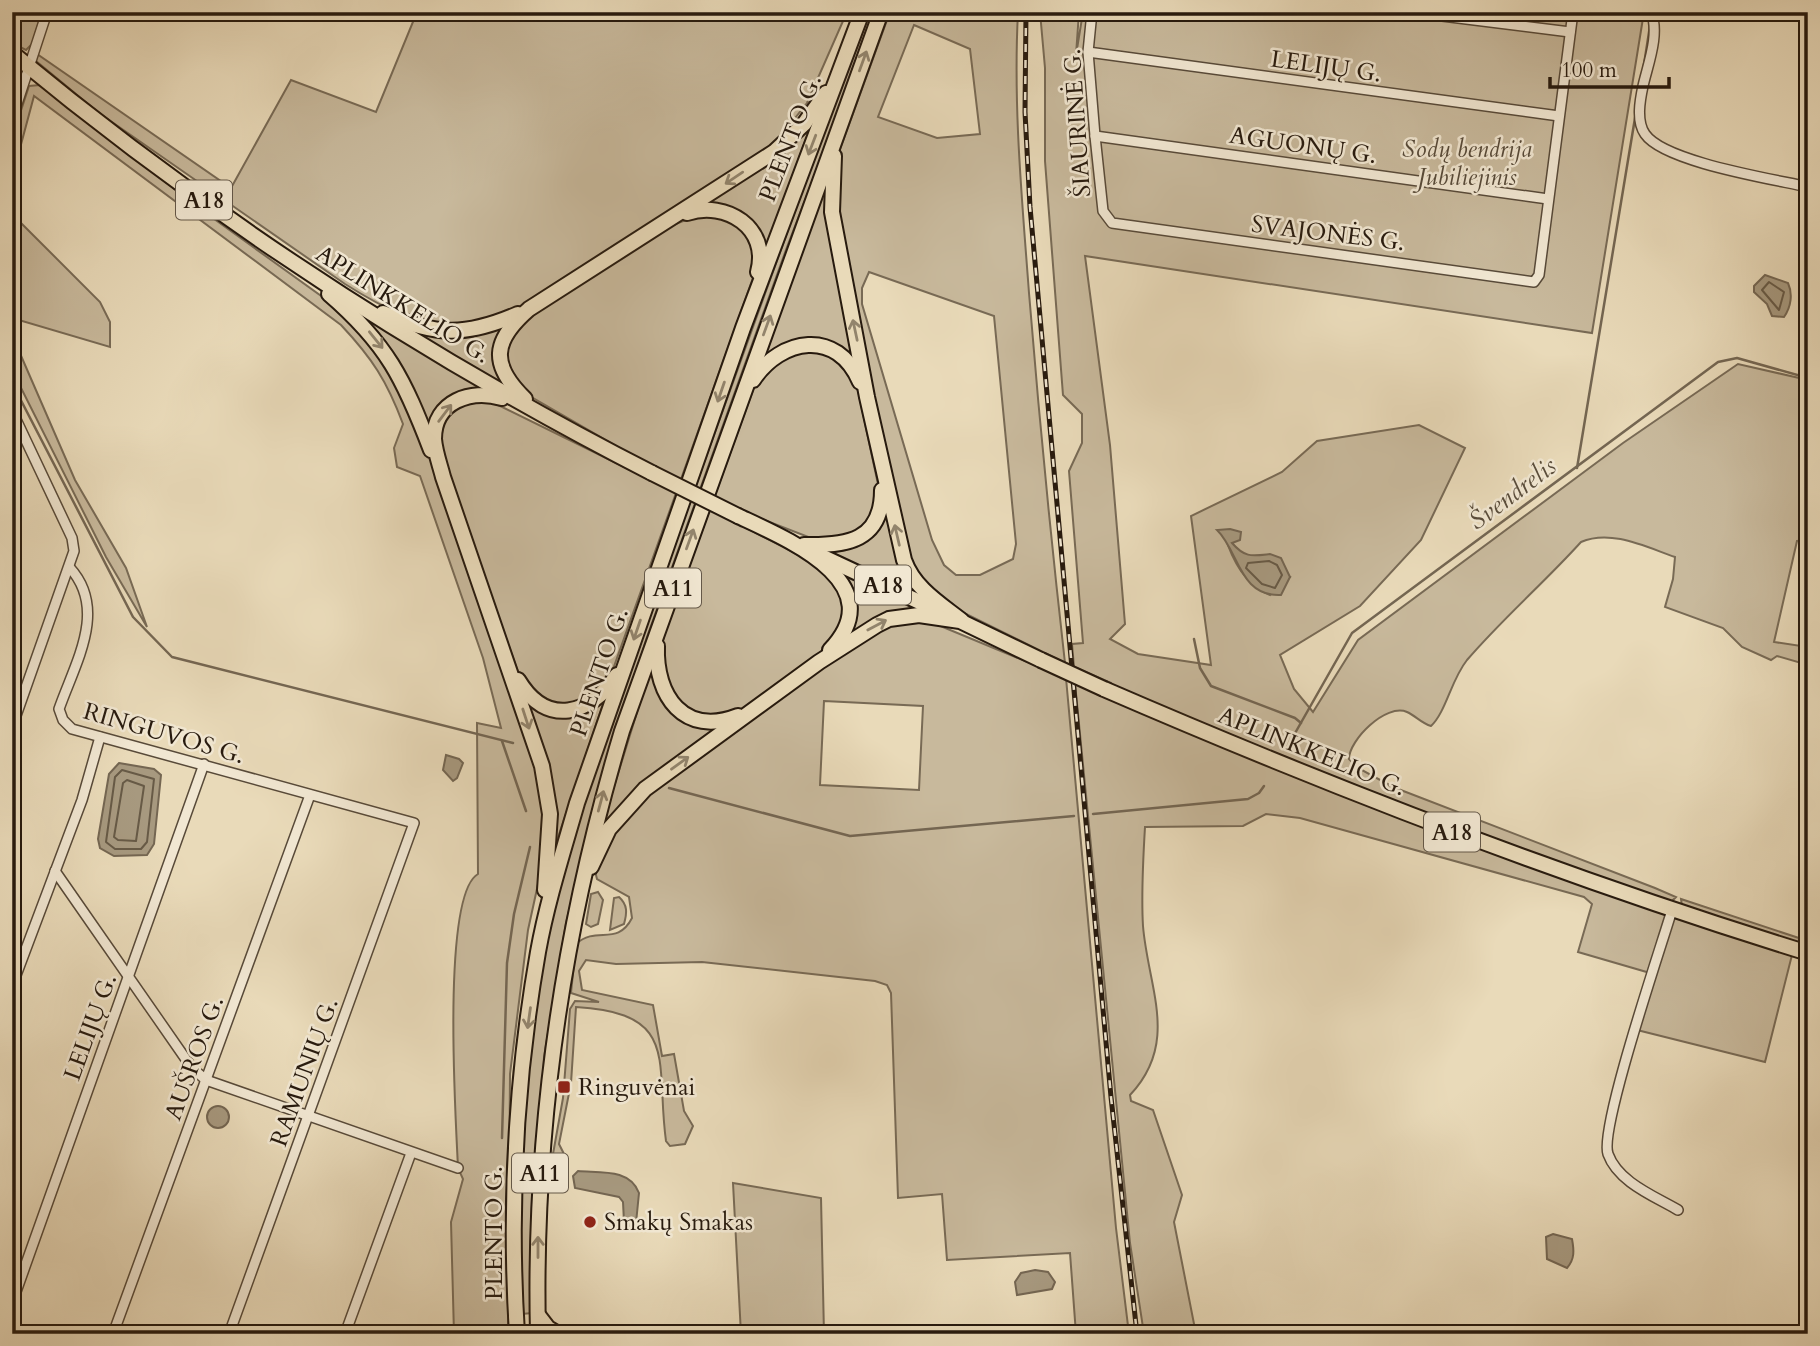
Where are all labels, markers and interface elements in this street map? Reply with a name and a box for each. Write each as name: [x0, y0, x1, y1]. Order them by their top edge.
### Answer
street label: LELIJŲ G.: [1269, 42, 1383, 91]
scale bar: [1550, 46, 1670, 90]
street label: ŠIAURINĖ G.: [1056, 48, 1099, 198]
one-way arrow: [858, 50, 870, 72]
text: 100 m: [1561, 56, 1617, 85]
street label: PLENTO G.: [751, 70, 830, 207]
street label: AGUONŲ G.: [1227, 119, 1379, 172]
park label: Sodų bendrija Jubiliejinis: [1402, 133, 1532, 194]
one-way arrow: [805, 134, 817, 156]
one-way arrow: [725, 171, 745, 185]
road number: A18: [176, 181, 232, 220]
street label: SVAJONĖS G.: [1249, 208, 1407, 259]
street label: APLINKKELIO G.: [309, 237, 496, 371]
one-way arrow: [762, 314, 774, 336]
one-way arrow: [848, 319, 861, 342]
one-way arrow: [369, 330, 384, 348]
one-way arrow: [714, 381, 726, 403]
one-way arrow: [437, 404, 452, 422]
water label: Švendrelis: [1461, 449, 1564, 538]
one-way arrow: [890, 524, 903, 547]
one-way arrow: [685, 528, 697, 550]
road number: A18: [855, 566, 911, 604]
road number: A11: [645, 568, 701, 608]
street label: PLENTO G.: [562, 604, 637, 741]
one-way arrow: [866, 618, 887, 632]
one-way arrow: [630, 619, 642, 641]
street label: RINGUVOS G.: [80, 695, 248, 772]
street label: APLINKKELIO G.: [1213, 699, 1411, 804]
one-way arrow: [521, 708, 534, 730]
one-way arrow: [671, 756, 690, 771]
one-way arrow: [595, 790, 608, 812]
road number: A18: [1424, 812, 1480, 852]
street label: LELIJŲ G.: [56, 969, 125, 1085]
street label: AUŠROS G.: [157, 992, 232, 1125]
street label: RAMUNIŲ G.: [262, 993, 347, 1151]
one-way arrow: [522, 1006, 535, 1029]
place label: Ringuvėnai: [578, 1071, 696, 1104]
marker: Ringuvėnai: [556, 1079, 572, 1095]
road number: A11: [512, 1154, 568, 1192]
street label: PLENTO G.: [478, 1166, 511, 1300]
place label: Smakų Smakas: [604, 1206, 753, 1239]
marker: Smakų Smakas: [582, 1214, 598, 1230]
one-way arrow: [531, 1236, 545, 1259]

